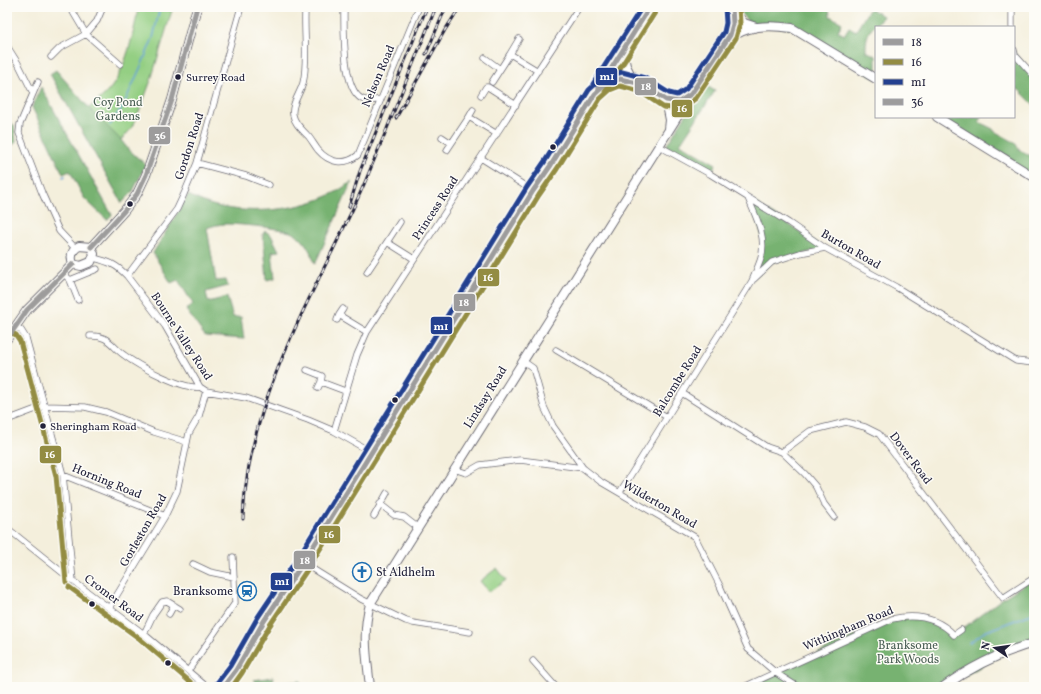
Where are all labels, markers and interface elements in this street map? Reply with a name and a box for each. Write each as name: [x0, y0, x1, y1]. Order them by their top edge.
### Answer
legend: [875, 26, 1015, 118]
text: 18: [911, 35, 922, 51]
street label: Nelson Road: [359, 43, 399, 110]
text: 16: [911, 55, 922, 71]
line badge: m1: [595, 67, 618, 86]
text: m1: [599, 70, 615, 85]
place label: Surrey Road: [186, 71, 245, 86]
marker: Surrey Road: [173, 72, 183, 82]
text: m1: [911, 75, 926, 91]
line badge: 18: [634, 77, 657, 96]
text: 18: [641, 80, 651, 95]
park label: Coy Pond Gardens: [93, 95, 143, 125]
text: 36: [911, 95, 923, 111]
line badge: 16: [671, 99, 693, 118]
text: 16: [677, 102, 687, 117]
street label: Gordon Road: [172, 110, 208, 182]
line badge: 36: [148, 126, 171, 145]
text: 36: [154, 129, 166, 144]
unlabelled marker: [548, 142, 558, 152]
street label: Princess Road: [409, 173, 463, 244]
unlabelled marker: [125, 199, 135, 209]
street label: Burton Road: [818, 226, 883, 274]
line badge: 16: [477, 268, 500, 287]
text: 16: [483, 271, 493, 286]
street label: Bourne Valley Road: [147, 289, 216, 384]
line badge: 18: [453, 293, 476, 312]
text: 18: [459, 296, 469, 311]
line badge: m1: [430, 316, 453, 335]
text: m1: [433, 320, 449, 335]
street label: Balcombe Road: [650, 343, 706, 420]
street label: Lindsay Road: [460, 363, 511, 432]
unlabelled marker: [390, 395, 400, 405]
place label: Sheringham Road: [50, 420, 137, 435]
marker: Sheringham Road: [38, 421, 48, 431]
street label: Dover Road: [885, 429, 935, 488]
line badge: 16: [39, 445, 62, 464]
text: 16: [45, 448, 55, 463]
street label: Horning Road: [69, 461, 144, 503]
street label: Wilderton Road: [619, 477, 700, 533]
street label: Gorleston Road: [117, 491, 171, 570]
line badge: 16: [318, 525, 341, 544]
text: 16: [324, 528, 334, 543]
line badge: 18: [293, 550, 316, 570]
text: 18: [300, 554, 310, 569]
church icon: St Aldhelm: [351, 561, 373, 583]
place label: St Aldhelm: [376, 565, 435, 581]
street label: Cromer Road: [81, 571, 146, 626]
line badge: m1: [270, 572, 293, 591]
text: m1: [274, 575, 290, 590]
station icon: Branksome: [236, 580, 258, 602]
place label: Branksome: [173, 584, 233, 600]
unlabelled marker: [87, 599, 97, 609]
street label: Withingham Road: [801, 603, 896, 655]
north arrow: [975, 628, 1015, 668]
park label: Branksome Park Woods: [877, 638, 939, 668]
text: N: [979, 641, 995, 652]
unlabelled marker: [163, 658, 173, 668]

